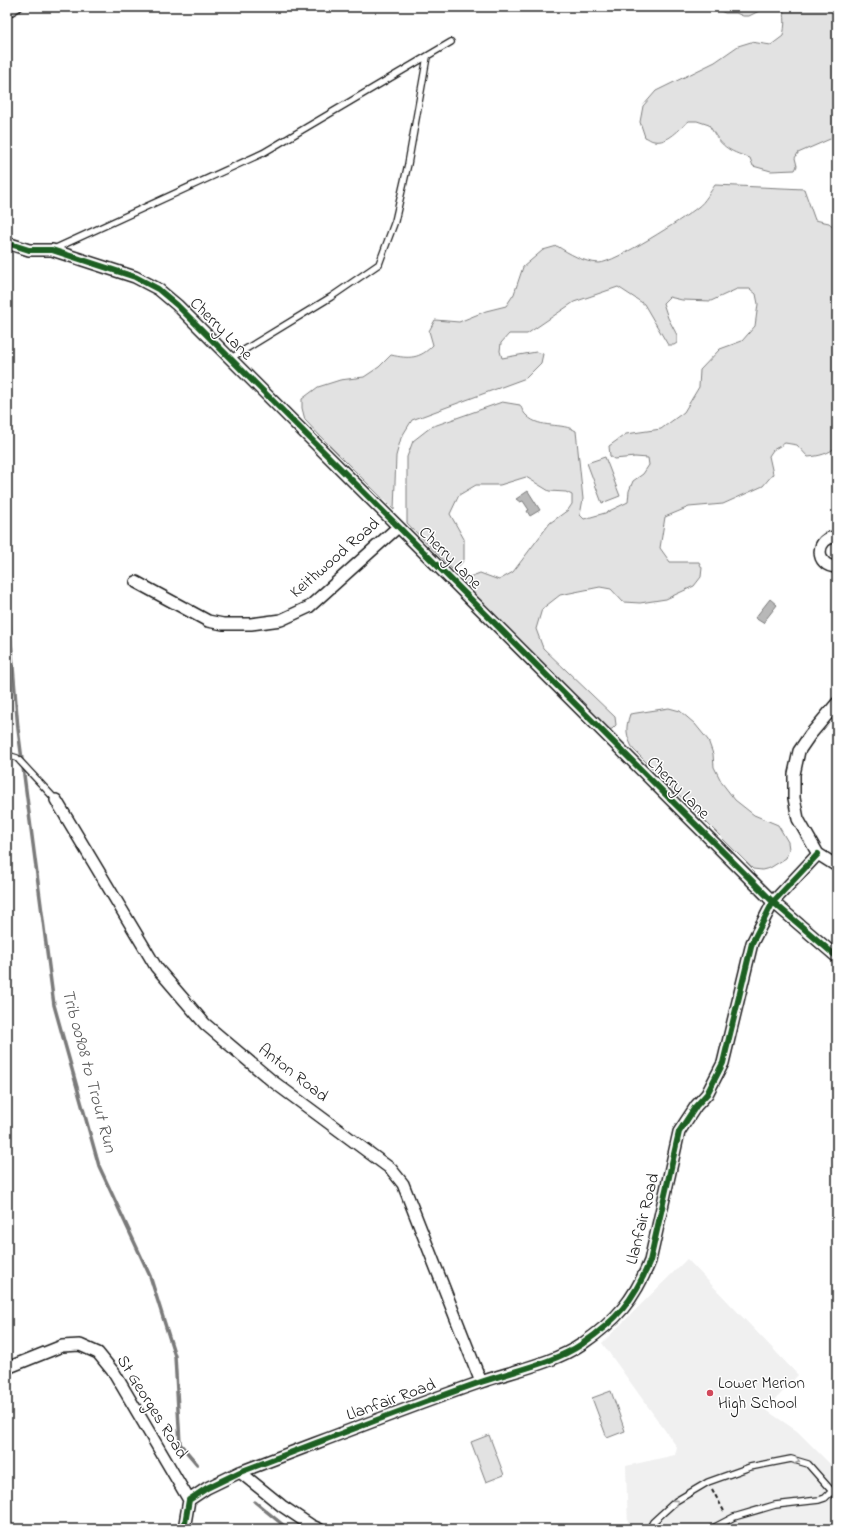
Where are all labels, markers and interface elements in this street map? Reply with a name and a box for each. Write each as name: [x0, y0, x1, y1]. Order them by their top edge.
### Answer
street label: Cherry Lane: [183, 292, 259, 367]
street label: Keithwood Road: [284, 511, 386, 604]
street label: Cherry Lane: [412, 521, 488, 596]
street label: Cherry Lane: [640, 751, 716, 826]
water label: Trib 00908 to Trout Run: [54, 986, 123, 1157]
street label: Anton Road: [253, 1038, 334, 1109]
street label: Llanfair Road: [620, 1170, 667, 1267]
street label: St Georges Road: [108, 1350, 194, 1465]
place label: Lower Merion High School: [718, 1371, 805, 1418]
street label: Llanfair Road: [343, 1372, 440, 1428]
marker: Lower Merion High School: [705, 1388, 715, 1398]
one-way arrow: [793, 1456, 800, 1465]
one-way arrow: [672, 1500, 679, 1507]

